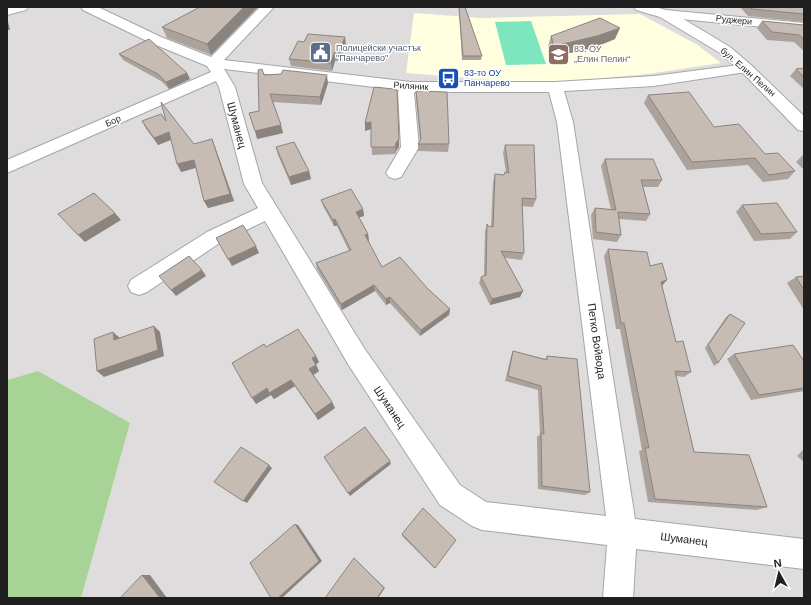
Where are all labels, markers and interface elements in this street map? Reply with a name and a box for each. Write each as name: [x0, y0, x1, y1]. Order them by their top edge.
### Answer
street label: Руджери: [715, 13, 753, 27]
public building icon: Полицейски участък "Панчарево": [307, 40, 333, 66]
school or university icon: 83. ОУ „Елин Пелин“: [546, 41, 572, 67]
place label: Полицейски участък "Панчарево": [336, 43, 421, 63]
place label: 83. ОУ „Елин Пелин“: [574, 44, 630, 64]
street label: бул. Елин Пелин: [718, 45, 778, 99]
bus stop icon: 83-то ОУ Панчарево: [435, 65, 461, 91]
place label: 83-то ОУ Панчарево: [464, 68, 510, 88]
street label: Риляник: [393, 80, 429, 92]
street label: Шуманец: [225, 100, 249, 150]
street label: Бор: [104, 113, 122, 129]
street label: Петко Войвода: [586, 302, 608, 381]
street label: Шуманец: [372, 384, 409, 431]
street label: Шуманец: [660, 530, 709, 548]
north arrow: [759, 553, 799, 593]
text: N: [773, 557, 782, 570]

